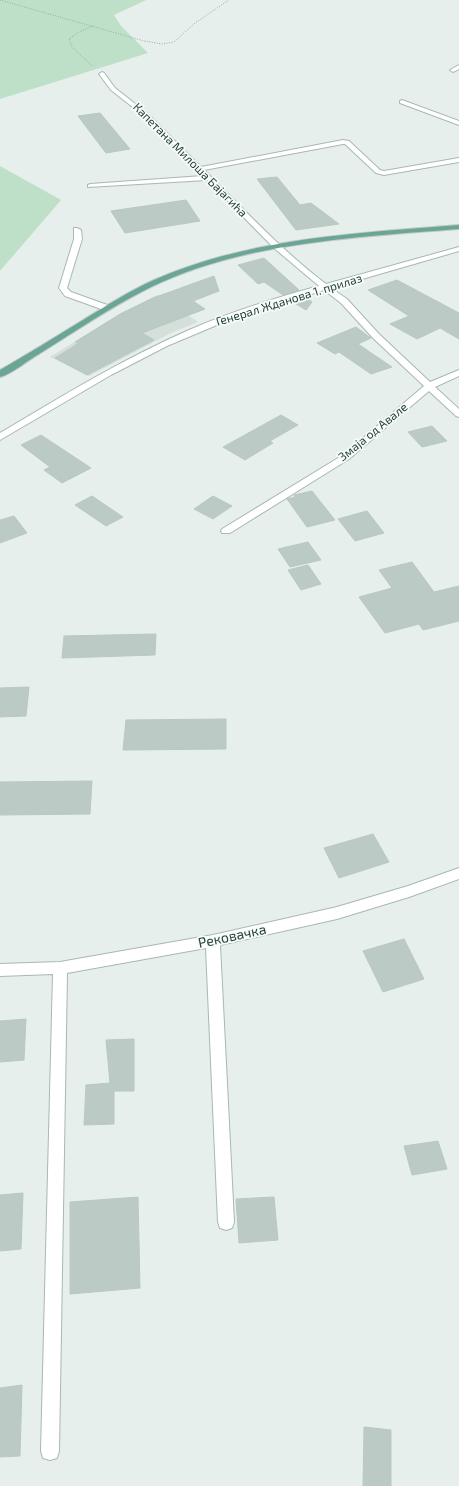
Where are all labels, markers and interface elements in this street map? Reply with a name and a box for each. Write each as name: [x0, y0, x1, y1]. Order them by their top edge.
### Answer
street label: Капетана Милоша Бајагића: [130, 99, 251, 220]
street label: Генерал Жданова 1. прилаз: [214, 270, 364, 328]
street label: Змаја од Авале: [335, 399, 410, 464]
street label: Рековачка: [196, 920, 268, 951]

